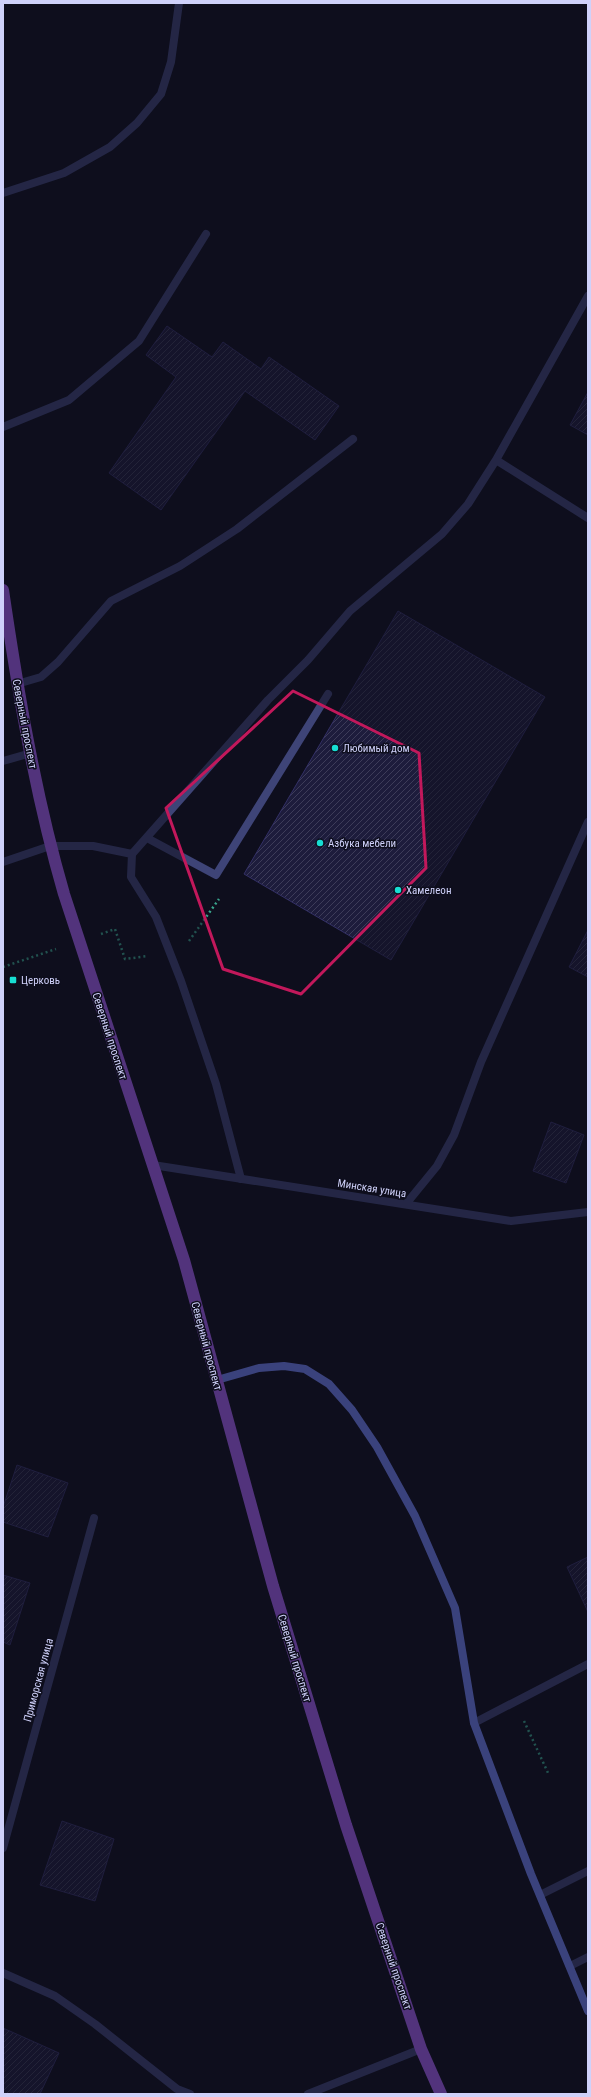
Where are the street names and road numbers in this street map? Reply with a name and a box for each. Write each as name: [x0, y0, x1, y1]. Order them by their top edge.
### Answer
street label: Северный проспект: [9, 678, 40, 770]
street label: Северный проспект: [89, 991, 130, 1082]
street label: Минская улица: [337, 1177, 407, 1200]
street label: Северный проспект: [188, 1300, 225, 1392]
street label: Северный проспект: [275, 1613, 314, 1704]
street label: Приморская улица: [21, 1637, 56, 1723]
street label: Северный проспект: [373, 1921, 415, 2012]

